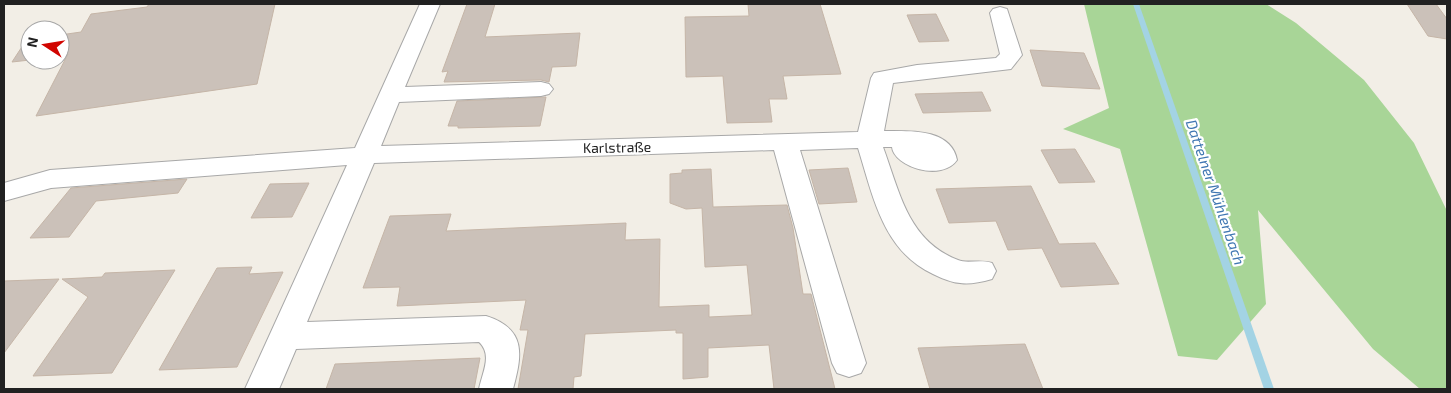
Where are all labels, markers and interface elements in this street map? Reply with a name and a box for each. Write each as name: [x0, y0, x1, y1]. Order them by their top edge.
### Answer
north arrow: [20, 20, 70, 70]
text: N: [22, 35, 41, 49]
water label: Dattelner Mühlenbach: [1183, 117, 1249, 267]
street label: Karlstraße: [583, 138, 651, 156]

